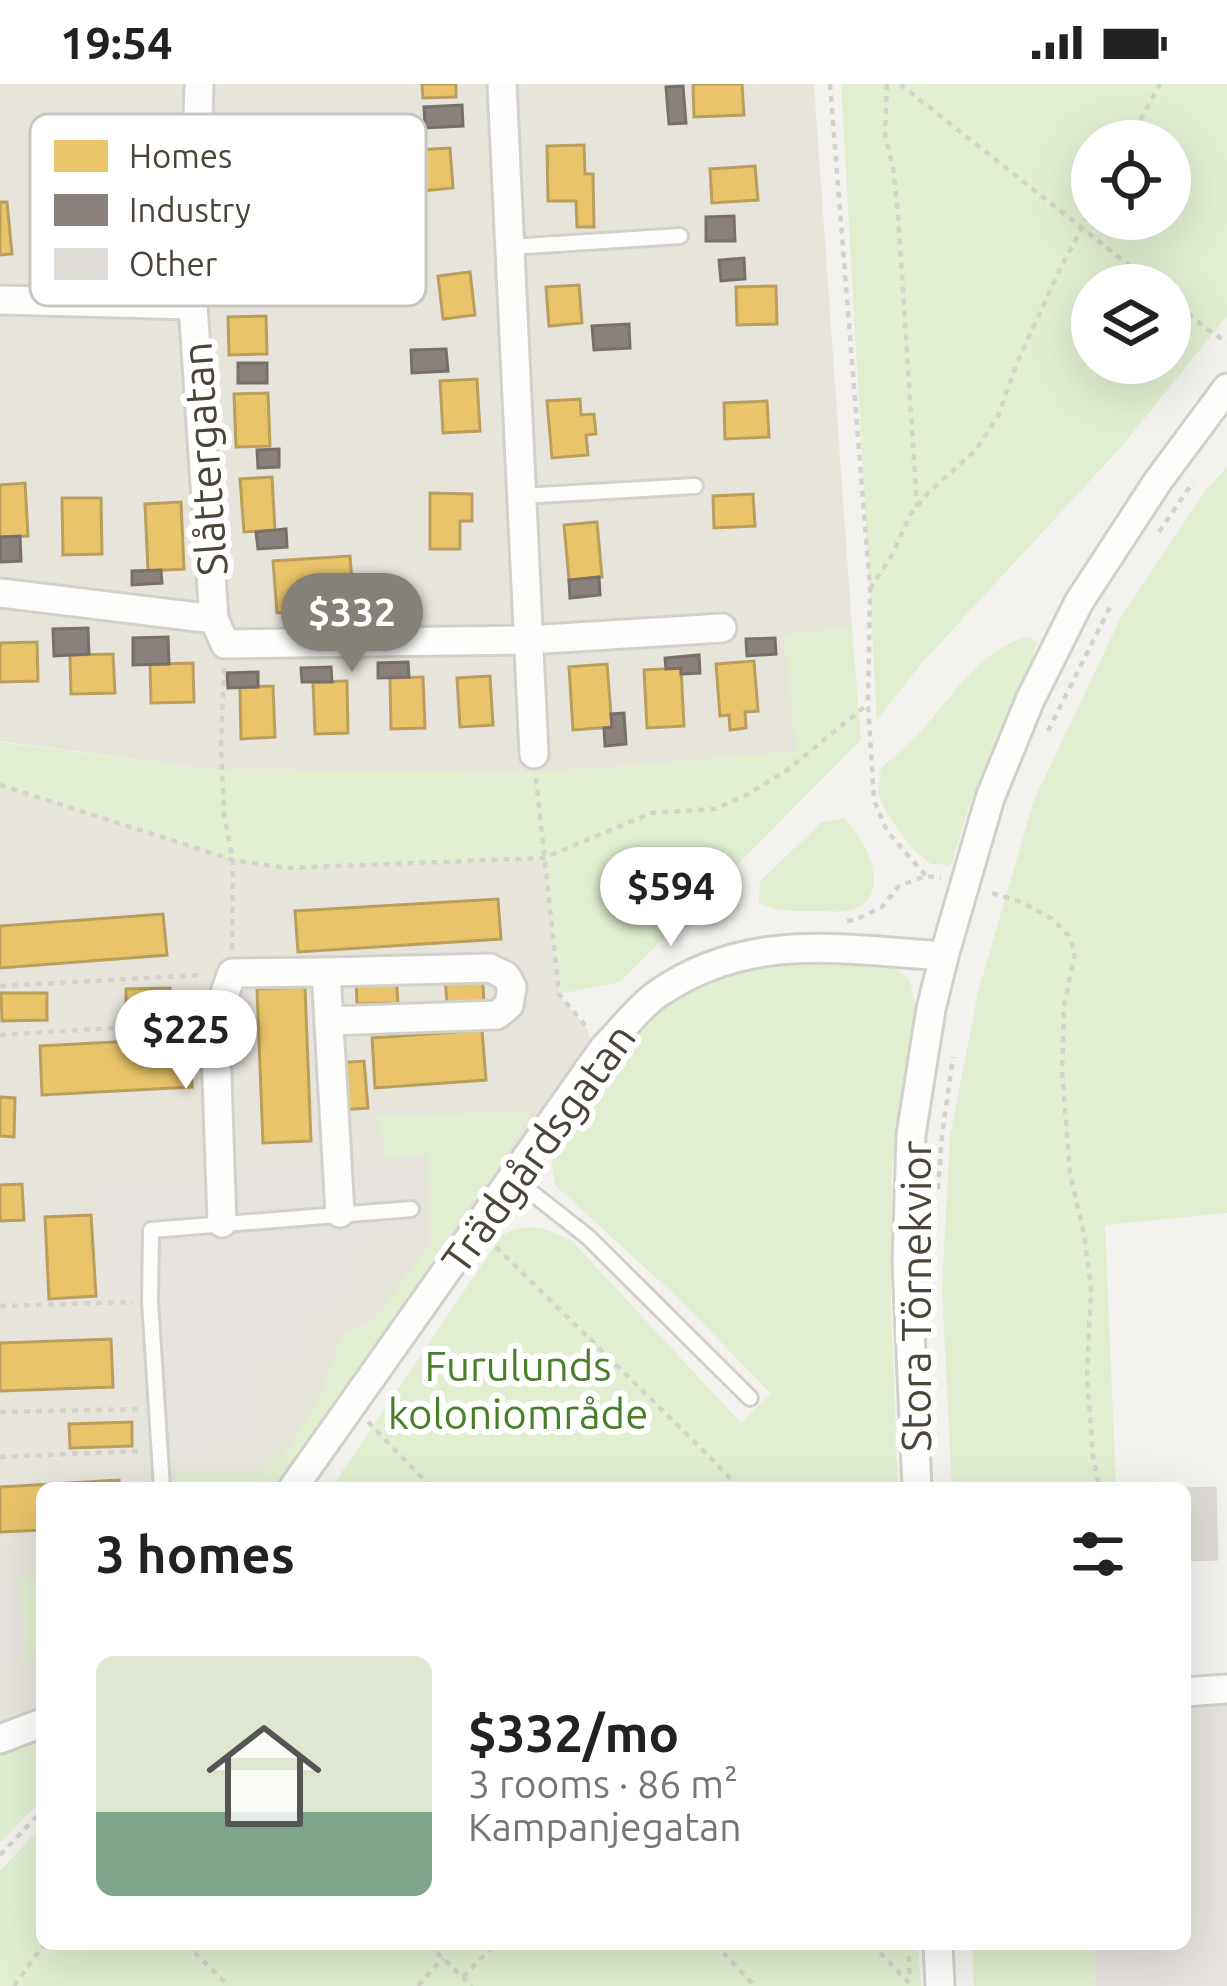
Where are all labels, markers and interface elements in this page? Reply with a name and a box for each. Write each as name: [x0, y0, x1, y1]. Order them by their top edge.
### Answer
text: 19:54: [60, 17, 173, 68]
legend: [30, 114, 426, 306]
map controls: [1071, 120, 1191, 384]
button: locate: [1071, 120, 1191, 240]
text: Homes: [129, 137, 232, 174]
text: Industry: [129, 191, 251, 228]
text: Other: [129, 245, 218, 282]
button: layers: [1071, 264, 1191, 384]
street label: Slåttergatan: [172, 340, 236, 578]
pin: $332: [281, 573, 423, 675]
text: $332: [308, 590, 396, 633]
pin: $594: [600, 847, 742, 949]
text: $594: [627, 864, 715, 907]
pin: $225: [115, 990, 257, 1092]
text: $225: [142, 1007, 230, 1050]
street label: Trädgårdsgatan: [432, 1014, 644, 1282]
street label: Stora Törnekvior: [892, 1140, 939, 1452]
park label: Furulunds koloniområde: [388, 1342, 648, 1437]
icon: filters: [1065, 1521, 1131, 1587]
text: 3 homes: [96, 1525, 295, 1583]
icon: home: [192, 1704, 336, 1848]
text: $332/mo: [468, 1704, 679, 1762]
text: 3 rooms · 86 m²: [468, 1762, 738, 1805]
text: Kampanjegatan: [468, 1805, 742, 1848]

